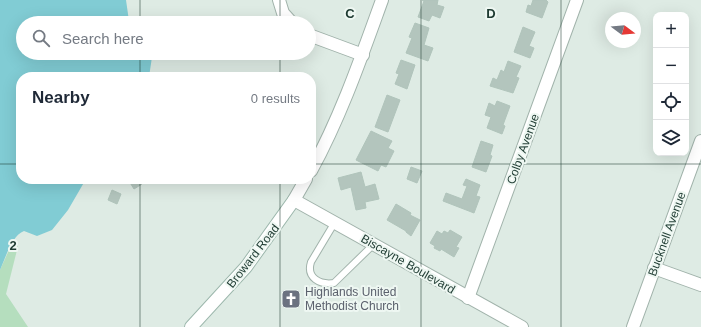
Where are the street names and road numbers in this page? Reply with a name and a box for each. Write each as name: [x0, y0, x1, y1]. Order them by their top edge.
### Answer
street label: Colby Avenue: [504, 112, 542, 186]
street label: Bucknell Avenue: [645, 190, 689, 278]
street label: Broward Road: [224, 221, 282, 291]
street label: Biscayne Boulevard: [359, 231, 457, 297]

